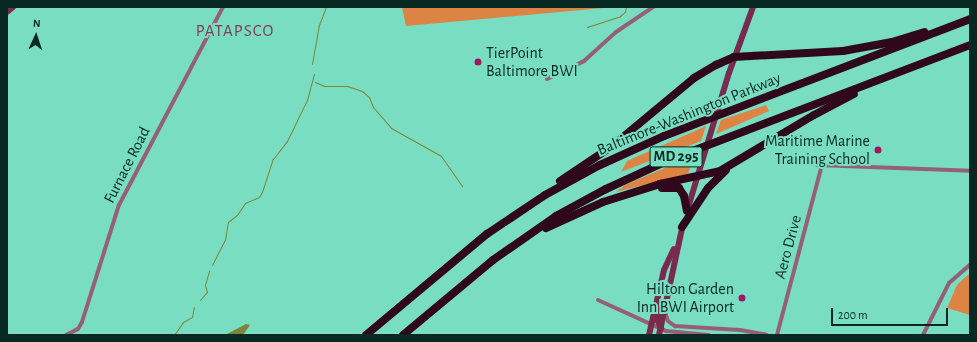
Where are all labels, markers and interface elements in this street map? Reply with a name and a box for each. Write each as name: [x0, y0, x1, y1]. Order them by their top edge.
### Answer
north arrow: [16, 16, 56, 56]
text: N: [33, 18, 41, 29]
district label: PATAPSCO: [196, 21, 274, 41]
place label: TierPoint Baltimore BWI: [486, 43, 578, 81]
marker: TierPoint Baltimore BWI: [473, 57, 483, 67]
street label: Baltimore-Washington Parkway: [594, 68, 784, 160]
street label: Furnace Road: [100, 124, 154, 206]
place label: Maritime Marine Training School: [765, 131, 870, 169]
road number: MD 295: [649, 144, 703, 170]
marker: Maritime Marine Training School: [873, 145, 883, 155]
street label: Aero Drive: [770, 213, 806, 281]
place label: Hilton Garden Inn BWI Airport: [637, 279, 734, 317]
marker: Hilton Garden Inn BWI Airport: [737, 293, 747, 303]
scale bar: [833, 300, 950, 326]
text: 200 m: [838, 309, 868, 321]

